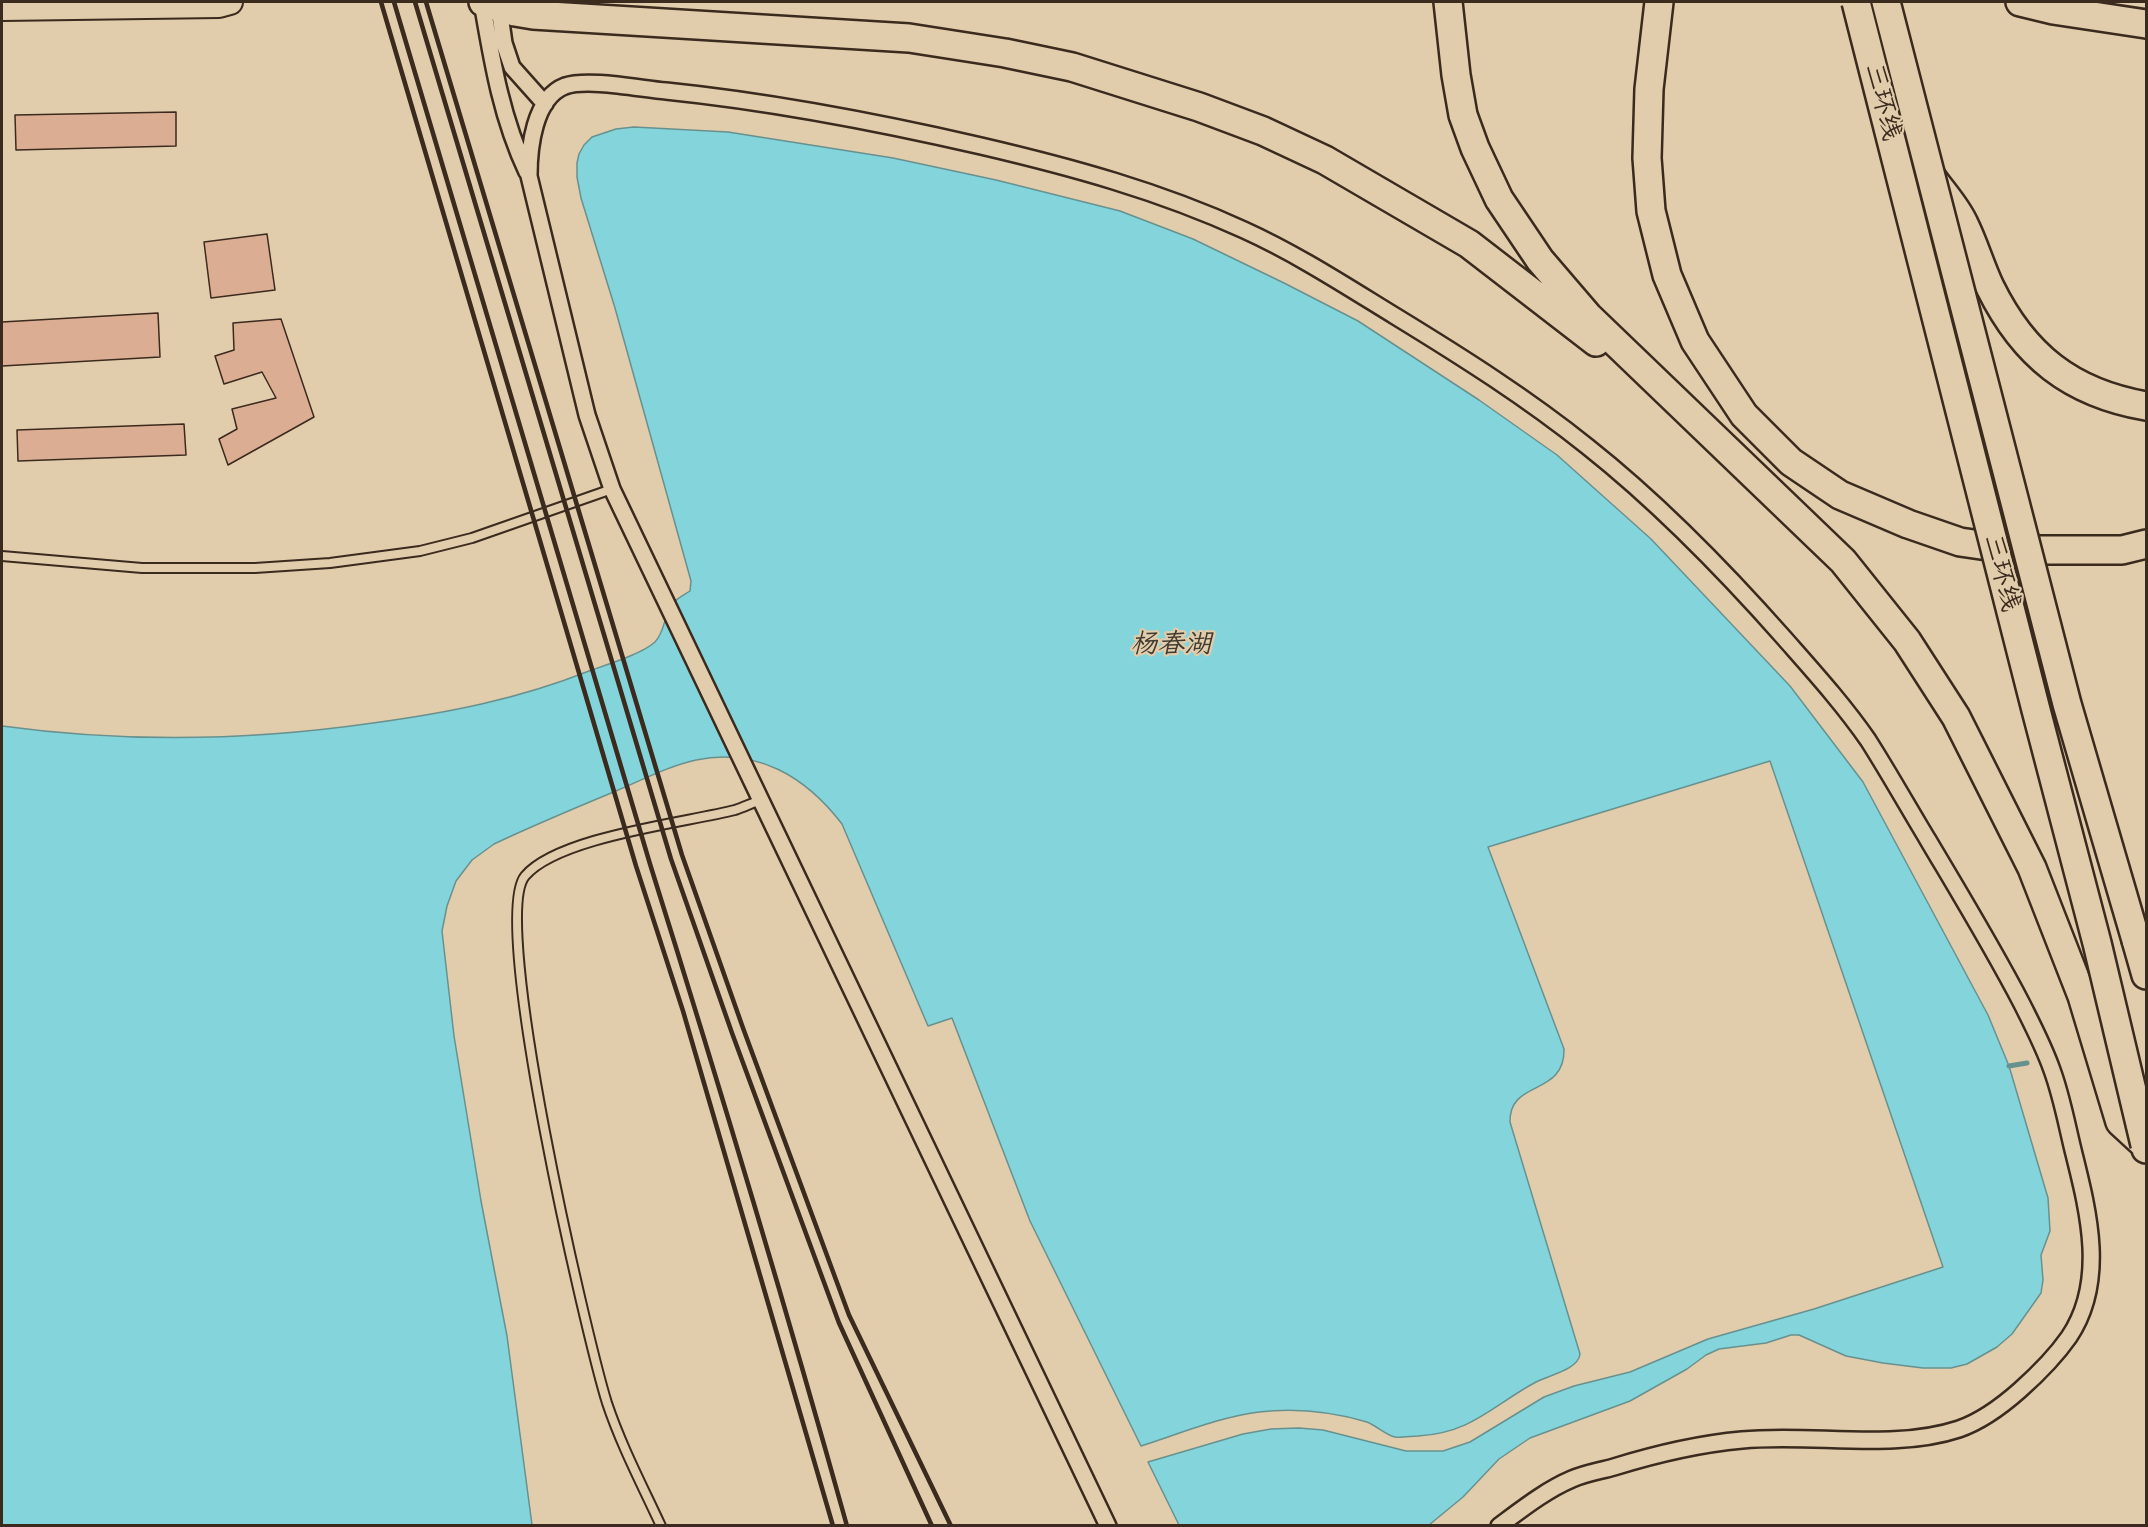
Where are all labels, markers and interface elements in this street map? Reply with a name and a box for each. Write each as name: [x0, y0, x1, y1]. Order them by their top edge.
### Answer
street label: 三环线: [1857, 60, 1907, 144]
street label: 三环线: [1976, 531, 2026, 615]
water label: 杨春湖: [1131, 629, 1211, 661]

